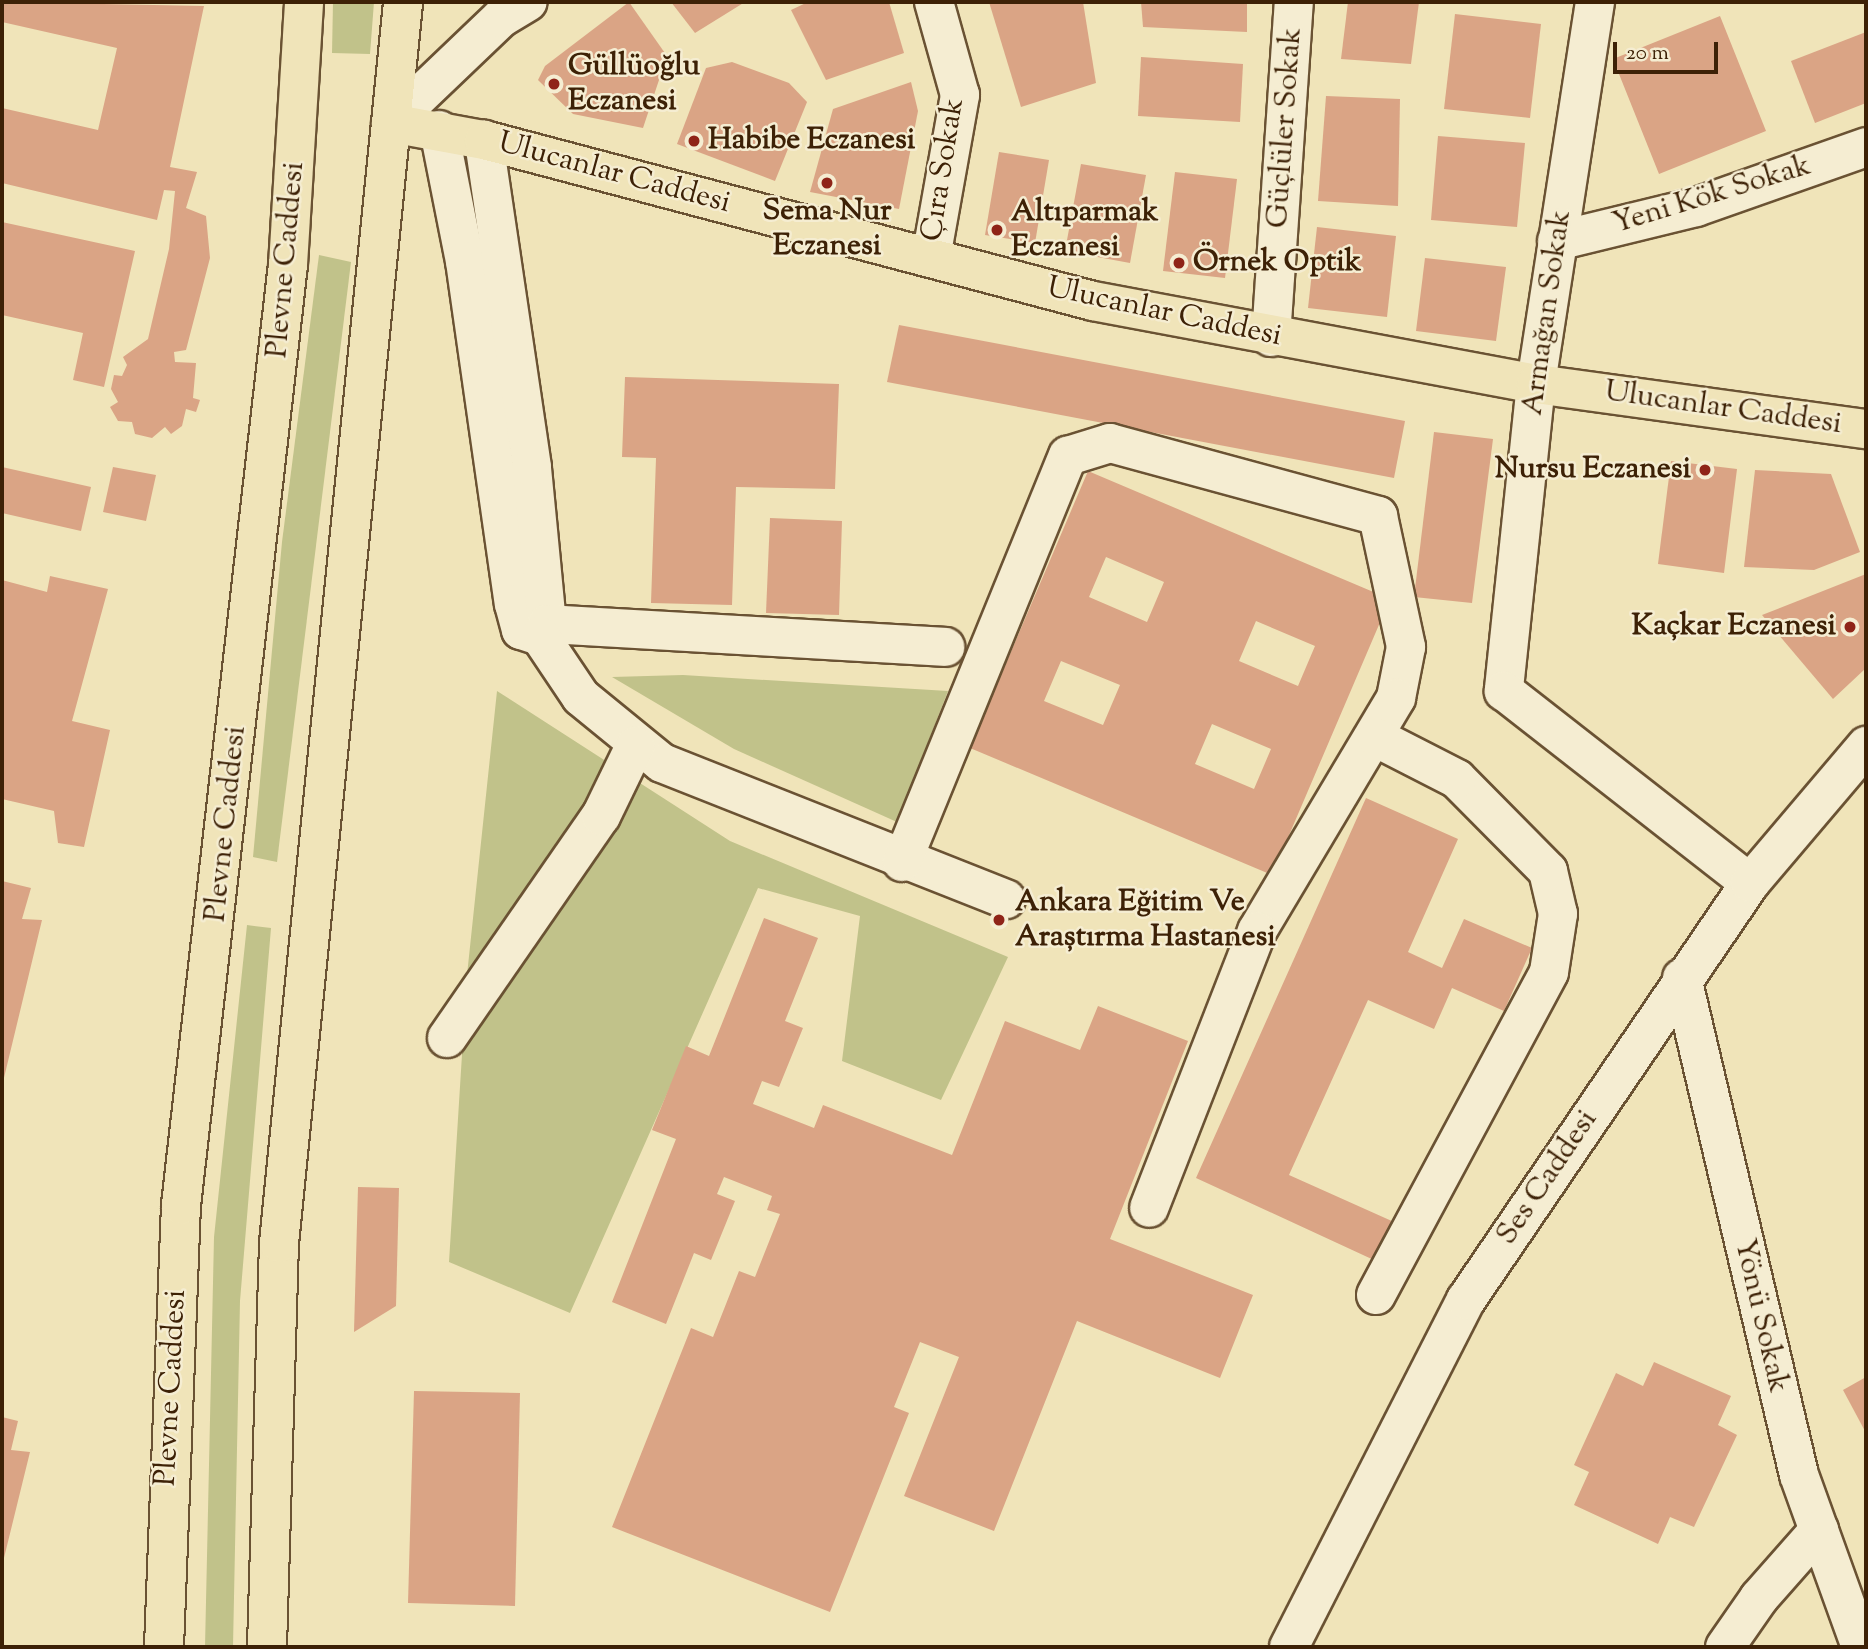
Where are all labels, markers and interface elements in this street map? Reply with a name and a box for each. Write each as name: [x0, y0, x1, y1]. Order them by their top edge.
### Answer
street label: Güçlüler Sokak: [1261, 27, 1311, 229]
scale bar: [1616, 28, 1721, 72]
text: 20 m: [1626, 39, 1669, 69]
place label: Güllüoğlu Eczanesi: [568, 49, 700, 119]
marker: Güllüoğlu Eczanesi: [546, 76, 562, 92]
street label: Çıra Sokak: [915, 96, 973, 244]
place label: Habibe Eczanesi: [708, 123, 915, 159]
street label: Ulucanlar Caddesi: [494, 126, 734, 222]
marker: Habibe Eczanesi: [686, 133, 702, 149]
street label: Yeni Kök Sokak: [1609, 149, 1815, 243]
street label: Plevne Caddesi: [260, 160, 314, 360]
marker: Sema Nur Eczanesi: [819, 175, 835, 191]
place label: Sema Nur Eczanesi: [762, 194, 892, 264]
place label: Altıparmak Eczanesi: [1011, 195, 1158, 265]
street label: Armağan Sokak: [1516, 208, 1580, 418]
marker: Altıparmak Eczanesi: [989, 222, 1005, 238]
place label: Örnek Optik: [1193, 245, 1361, 281]
marker: Örnek Optik: [1171, 255, 1187, 271]
street label: Ulucanlar Caddesi: [1043, 271, 1285, 355]
street label: Ulucanlar Caddesi: [1602, 375, 1844, 443]
place label: Nursu Eczanesi: [1495, 452, 1691, 488]
marker: Nursu Eczanesi: [1697, 462, 1713, 478]
place label: Kaçkar Eczanesi: [1631, 609, 1836, 645]
marker: Kaçkar Eczanesi: [1842, 619, 1858, 635]
street label: Plevne Caddesi: [199, 724, 255, 924]
place label: Ankara Eğitim Ve Araştırma Hastanesi: [1015, 885, 1276, 956]
marker: Ankara Eğitim Ve Araştırma Hastanesi: [989, 910, 1009, 930]
street label: Ses Caddesi: [1490, 1104, 1606, 1252]
street label: Yönü Sokak: [1725, 1236, 1795, 1396]
street label: Plevne Caddesi: [149, 1289, 195, 1487]

